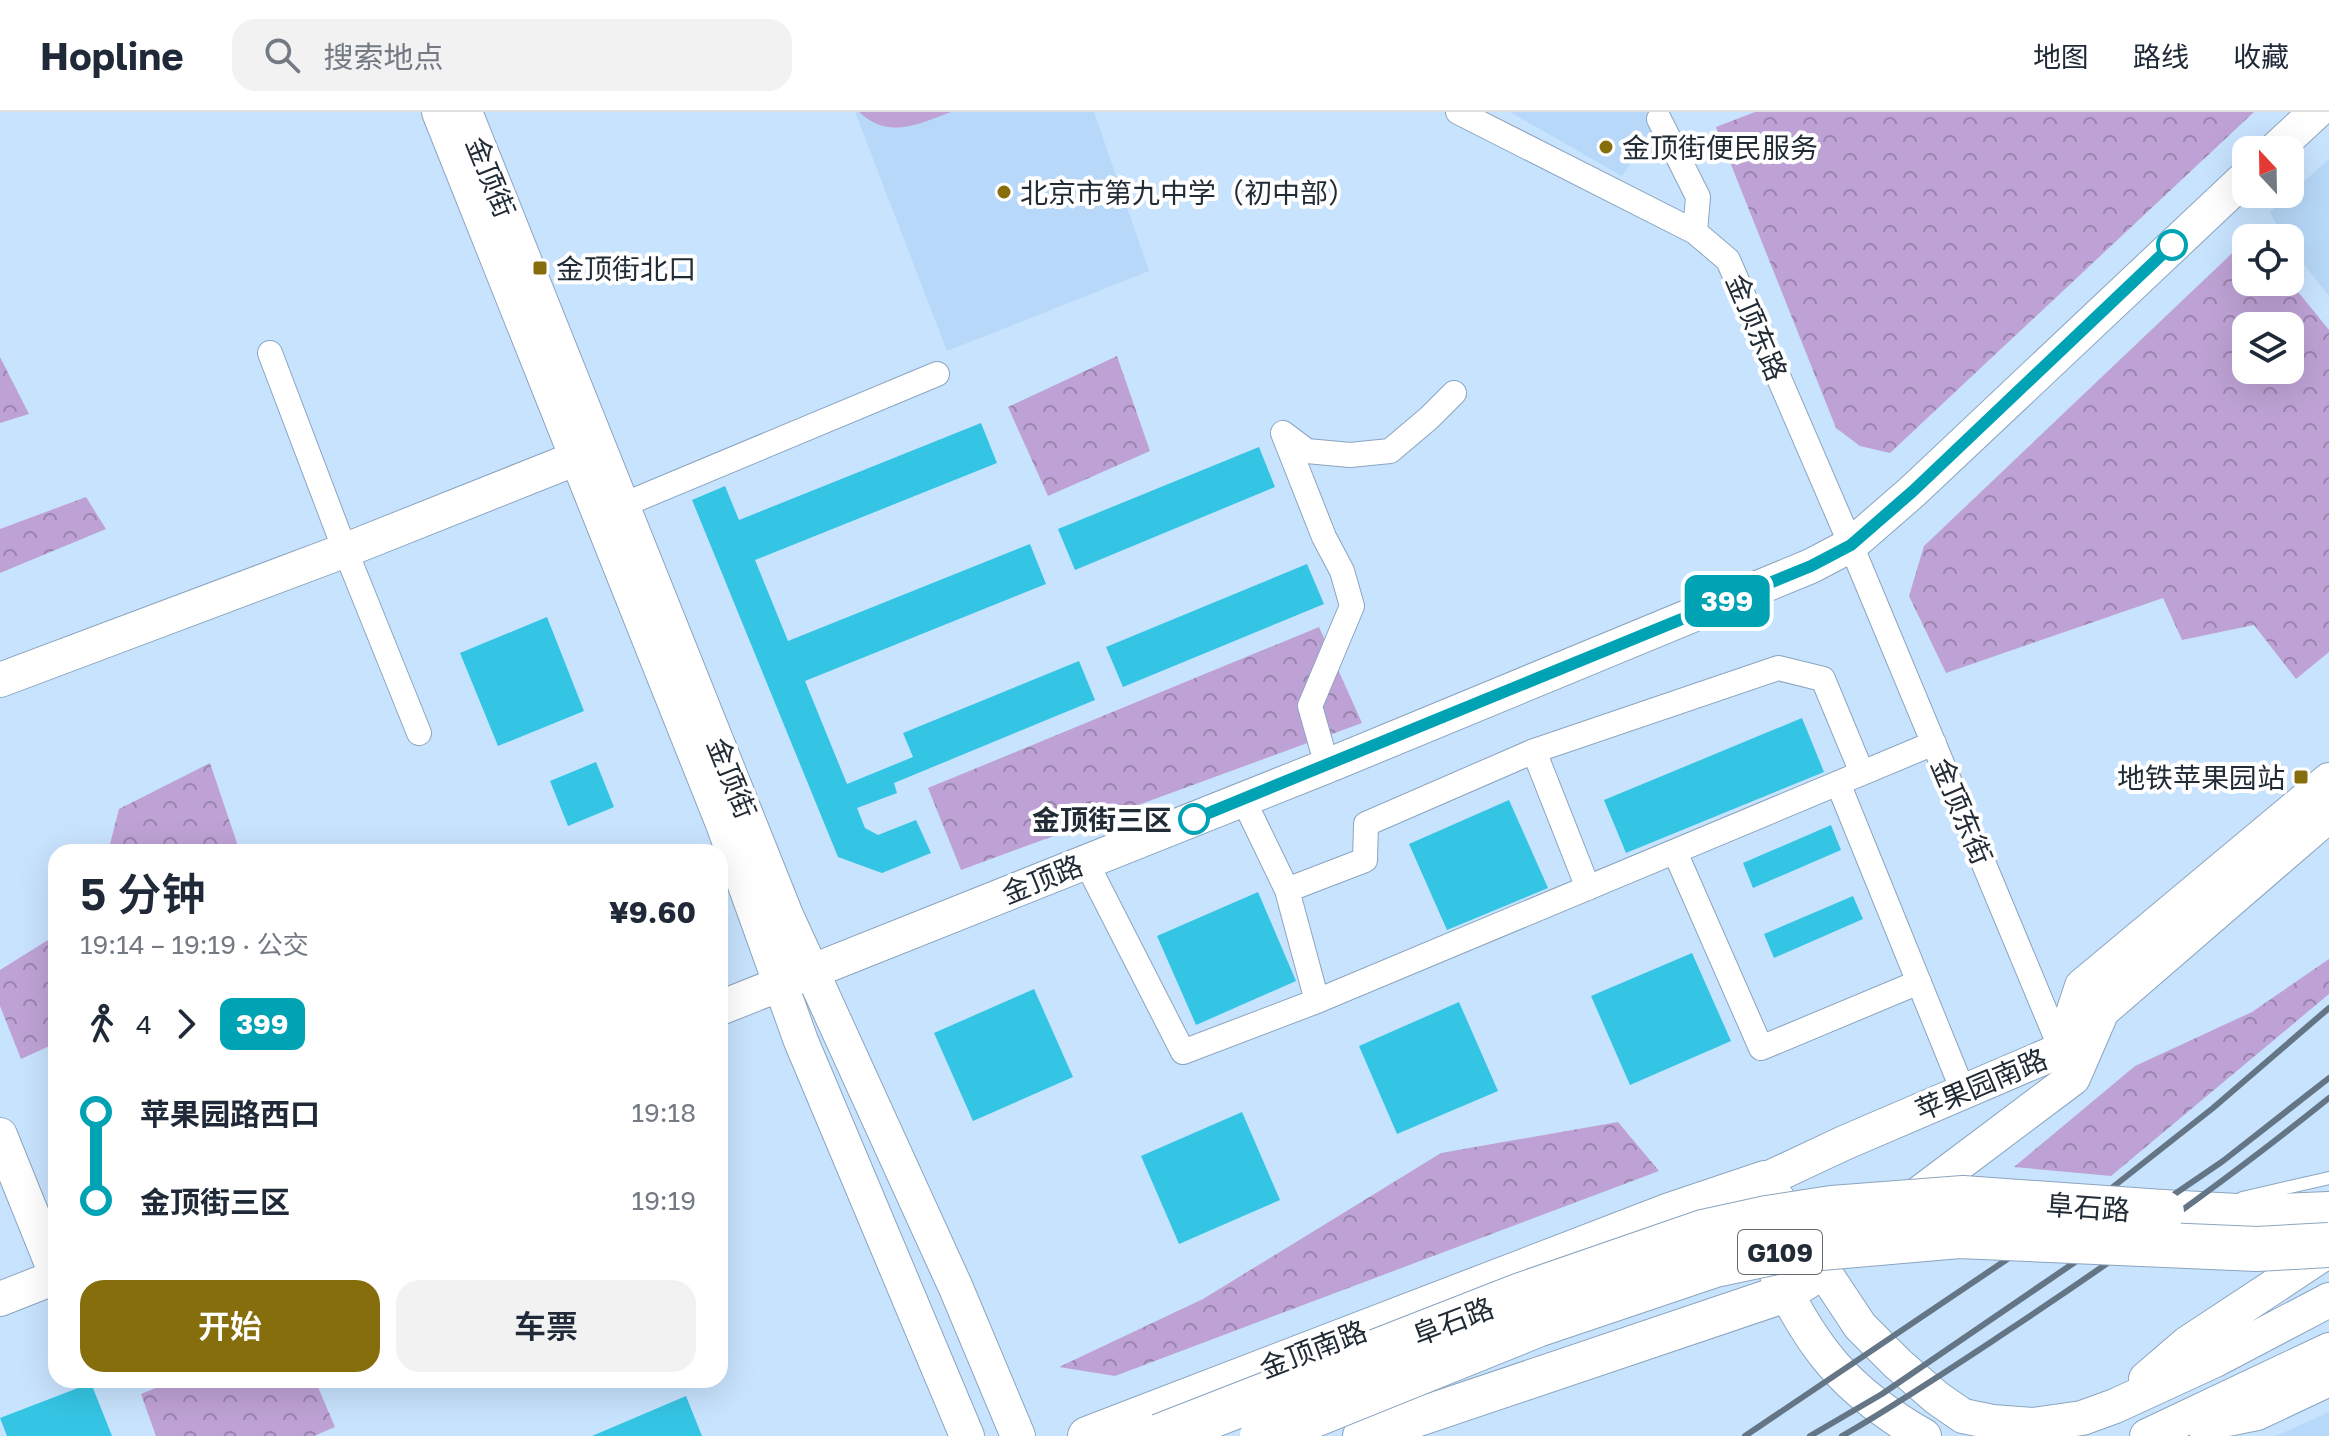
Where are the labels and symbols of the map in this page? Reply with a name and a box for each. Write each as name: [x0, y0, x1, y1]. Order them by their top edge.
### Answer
place label: 金顶街便民服务: [1622, 131, 1818, 164]
street label: 金顶街: [460, 132, 522, 222]
north arrow: [2232, 136, 2304, 208]
marker: 金顶街便民服务: [1597, 138, 1615, 156]
place label: 北京市第九中学（初中部）: [1020, 176, 1356, 209]
marker: 北京市第九中学（初中部）: [995, 183, 1013, 201]
unlabelled marker: [2157, 230, 2187, 260]
place label: 金顶街北口: [556, 252, 696, 285]
marker: 金顶街北口: [531, 259, 549, 277]
street label: 金顶东路: [1720, 269, 1794, 385]
line badge: 399: [1681, 575, 1773, 627]
street label: 金顶街: [701, 733, 763, 823]
street label: 金顶东街: [1925, 753, 1999, 869]
place label: 地铁苹果园站: [2117, 761, 2285, 794]
marker: 地铁苹果园站: [2292, 768, 2310, 786]
place label: 金顶街三区: [1032, 803, 1172, 836]
marker: 金顶街三区: [1179, 804, 1209, 834]
street label: 金顶路: [997, 848, 1087, 910]
street label: 苹果园南路: [1910, 1041, 2052, 1127]
street label: 阜石路: [2045, 1188, 2131, 1226]
road number: G109: [1738, 1230, 1822, 1274]
street label: 阜石路: [1408, 1291, 1498, 1351]
street label: 金顶南路: [1255, 1314, 1371, 1384]

